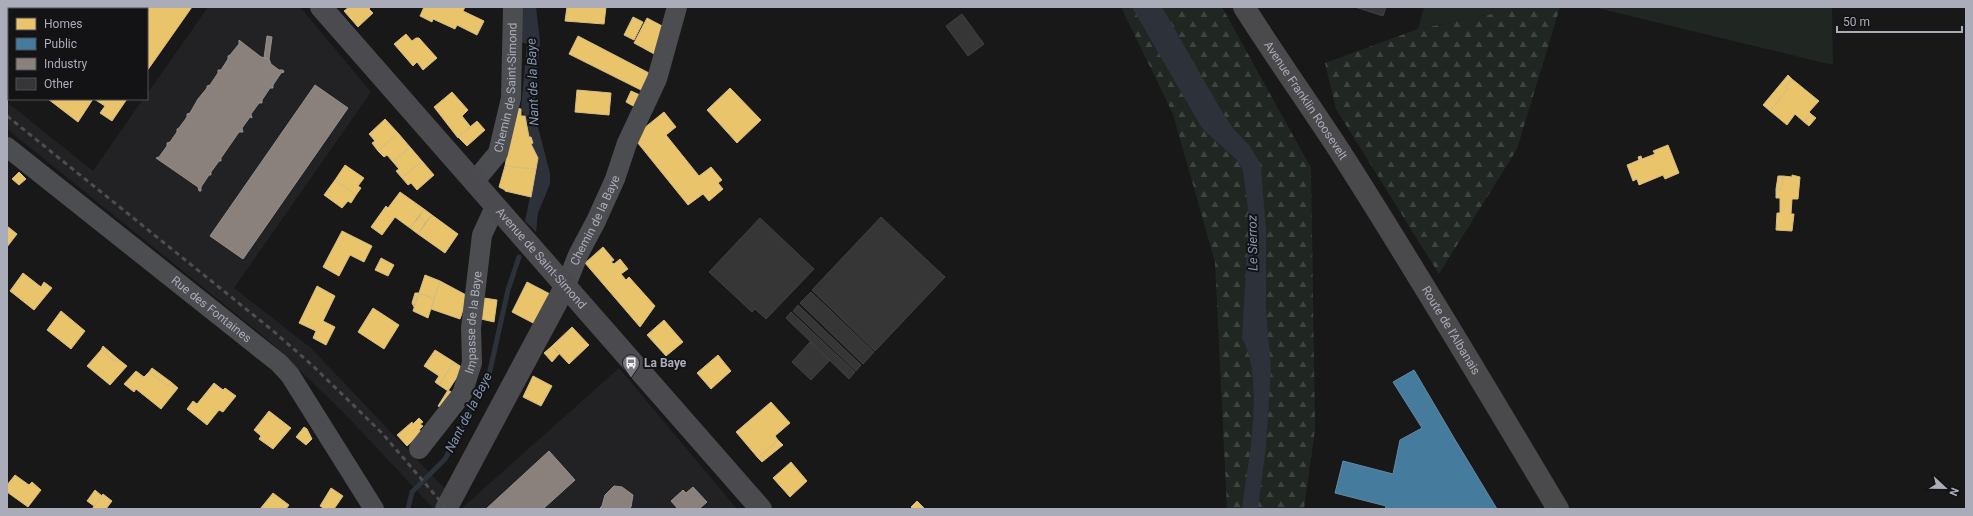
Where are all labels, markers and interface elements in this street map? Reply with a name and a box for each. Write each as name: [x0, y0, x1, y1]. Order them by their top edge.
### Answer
legend: [8, 8, 148, 100]
scale bar: [1837, 8, 1962, 34]
text: 50 m: [1843, 15, 1870, 29]
text: Homes: [44, 17, 82, 31]
street label: Chemin de Saint-Simond: [491, 22, 520, 154]
text: Public: [44, 37, 77, 51]
water label: Nant de la Baye: [523, 38, 542, 126]
street label: Avenue Franklin Roosevelt: [1261, 38, 1351, 162]
text: Industry: [44, 57, 88, 71]
text: Other: [44, 77, 73, 91]
street label: Chemin de la Baye: [568, 174, 623, 267]
street label: Avenue de Saint-Simond: [493, 205, 589, 312]
water label: Le Sierroz: [1245, 214, 1260, 271]
street label: Impasse de la Baye: [462, 270, 485, 376]
street label: Rue des Fontaines: [169, 273, 254, 345]
street label: Route de l'Albanais: [1419, 284, 1483, 377]
bus stop icon: La Baye: [621, 353, 641, 378]
place label: La Baye: [644, 356, 687, 370]
water label: Nant de la Baye: [442, 370, 495, 455]
north arrow: [1925, 468, 1965, 508]
text: N: [1946, 486, 1961, 498]

